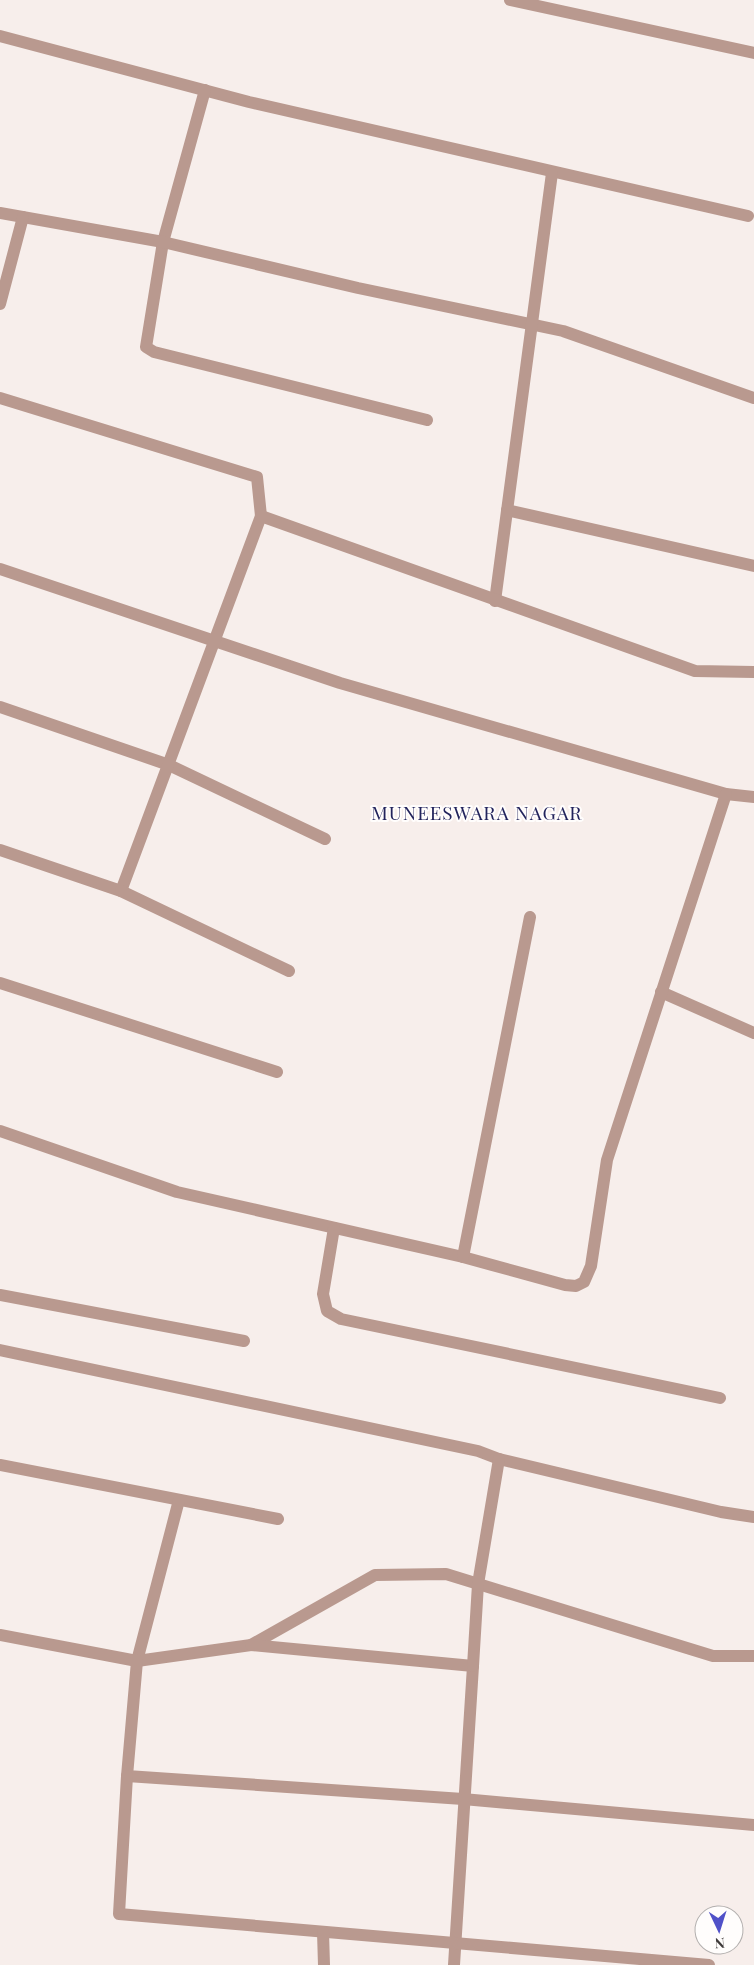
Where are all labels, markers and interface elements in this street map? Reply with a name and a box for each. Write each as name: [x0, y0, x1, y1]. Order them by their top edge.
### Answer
district label: MUNEESWARA NAGAR: [371, 799, 583, 825]
north arrow: [694, 1905, 744, 1955]
text: N: [714, 1934, 726, 1953]

